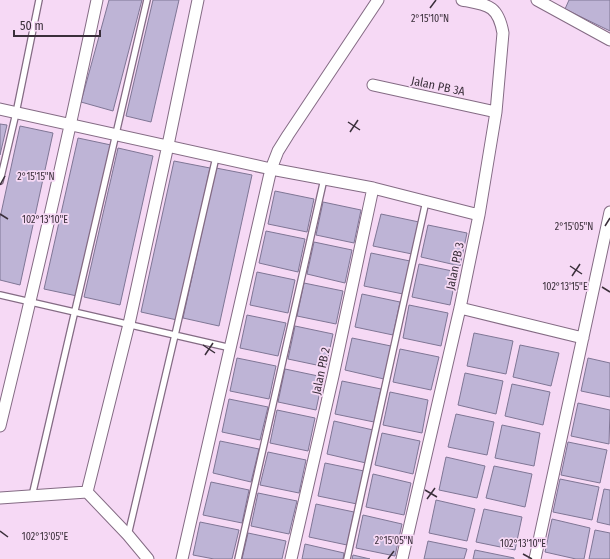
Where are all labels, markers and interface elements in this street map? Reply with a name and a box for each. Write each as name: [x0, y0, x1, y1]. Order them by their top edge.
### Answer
scale bar: [14, 12, 100, 38]
text: 2°15'10"N: [411, 13, 449, 25]
text: 50 m: [20, 19, 44, 33]
street label: Jalan PB 3A: [410, 73, 467, 99]
text: 2°15'15"N: [17, 171, 55, 183]
text: 102°13'10"E: [22, 214, 68, 226]
text: 2°15'05"N: [555, 221, 593, 233]
street label: Jalan PB 3: [443, 241, 467, 291]
text: 102°13'15"E: [542, 281, 588, 293]
street label: Jalan PB 2: [309, 346, 333, 396]
text: 102°13'05"E: [22, 531, 69, 543]
text: 2°15'05"N: [375, 535, 413, 547]
text: 102°13'10"E: [500, 538, 546, 550]

